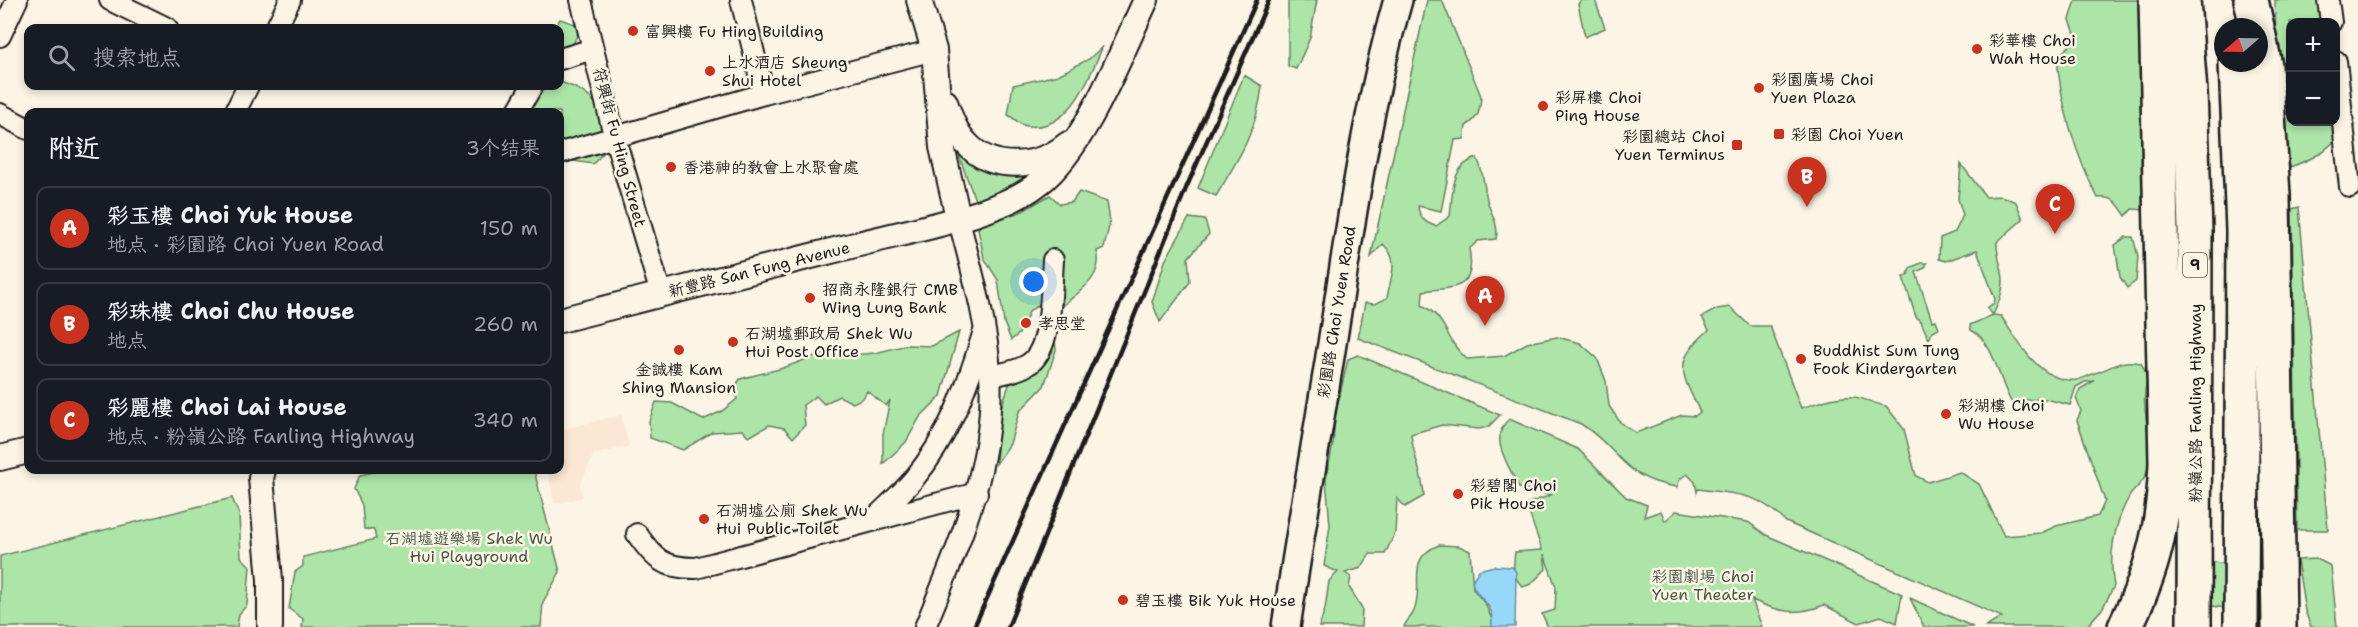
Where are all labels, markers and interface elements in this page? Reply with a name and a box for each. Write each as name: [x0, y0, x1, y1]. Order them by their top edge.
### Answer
north arrow: [2214, 18, 2268, 72]
map controls: [2286, 18, 2340, 126]
button: +: [2286, 18, 2340, 72]
place label: 富興樓 Fu Hing Building: [645, 21, 824, 42]
search box: [24, 24, 564, 90]
marker: 富興樓 Fu Hing Building: [626, 24, 640, 38]
place label: 彩華樓 Choi Wah House: [1989, 30, 2076, 69]
icon: search: [45, 41, 78, 74]
marker: 彩華樓 Choi Wah House: [1970, 42, 1984, 56]
text: 搜索地点: [93, 43, 181, 72]
place label: 上水酒店 Sheung Shui Hotel: [722, 52, 848, 91]
marker: 上水酒店 Sheung Shui Hotel: [703, 64, 717, 78]
street label: 符興街 Fu Hing Street: [588, 65, 651, 229]
place label: 彩園廣場 Choi Yuen Plaza: [1771, 69, 1874, 108]
button: −: [2286, 72, 2340, 126]
marker: 彩園廣場 Choi Yuen Plaza: [1752, 81, 1766, 95]
place label: 彩屏樓 Choi Ping House: [1555, 87, 1642, 126]
marker: 彩屏樓 Choi Ping House: [1536, 99, 1550, 113]
place label: 彩園 Choi Yuen: [1791, 124, 1904, 145]
place label: 彩園總站 Choi Yuen Terminus: [1615, 126, 1725, 165]
marker: 彩園 Choi Yuen: [1772, 127, 1786, 141]
text: 附近: [48, 130, 100, 165]
text: 3个结果: [466, 135, 540, 161]
marker: 彩園總站 Choi Yuen Terminus: [1730, 138, 1744, 152]
place label: 香港神的教會上水聚會處: [683, 157, 859, 178]
pin: B: [1788, 158, 1826, 207]
marker: 香港神的教會上水聚會處: [664, 160, 678, 174]
pin: C: [2036, 184, 2074, 234]
text: 彩玉樓 Choi Yuk House: [107, 201, 353, 230]
text: A: [62, 215, 77, 241]
text: 150 m: [480, 215, 538, 241]
street label: 彩園路 Choi Yuen Road: [1313, 224, 1360, 400]
text: 地点 · 彩園路 Choi Yuen Road: [107, 231, 384, 257]
street label: 新豐路 San Fung Avenue: [666, 237, 852, 302]
road number: 9: [2183, 253, 2207, 277]
your location: [1019, 267, 1048, 296]
pin: A: [1466, 276, 1504, 326]
place label: 招商永隆銀行 CMB Wing Lung Bank: [822, 279, 958, 318]
marker: 招商永隆銀行 CMB Wing Lung Bank: [803, 291, 817, 305]
text: 彩珠樓 Choi Chu House: [107, 297, 355, 326]
street label: 粉嶺公路 Fanling Highway: [2185, 304, 2206, 502]
text: B: [63, 311, 76, 337]
text: 260 m: [473, 311, 538, 337]
place label: 孝思堂: [1038, 313, 1086, 334]
marker: 孝思堂: [1019, 316, 1033, 330]
place label: 石湖墟郵政局 Shek Wu Hui Post Office: [745, 323, 913, 362]
text: 地点: [107, 327, 147, 353]
marker: 石湖墟郵政局 Shek Wu Hui Post Office: [726, 335, 740, 349]
place label: Buddhist Sum Tung Fook Kindergarten: [1813, 340, 1960, 379]
marker: 金誠樓 Kam Shing Mansion: [672, 343, 686, 357]
marker: Buddhist Sum Tung Fook Kindergarten: [1794, 352, 1808, 366]
place label: 金誠樓 Kam Shing Mansion: [622, 359, 736, 398]
text: 彩麗樓 Choi Lai House: [107, 393, 347, 422]
place label: 彩湖樓 Choi Wu House: [1958, 395, 2045, 434]
text: C: [63, 407, 76, 433]
text: 340 m: [473, 407, 538, 433]
marker: 彩湖樓 Choi Wu House: [1939, 407, 1953, 421]
text: 地点 · 粉嶺公路 Fanling Highway: [107, 423, 415, 449]
place label: 彩碧閣 Choi Pik House: [1470, 475, 1557, 514]
marker: 彩碧閣 Choi Pik House: [1451, 487, 1465, 501]
place label: 石湖墟公廁 Shek Wu Hui Public Toilet: [716, 500, 868, 539]
marker: 石湖墟公廁 Shek Wu Hui Public Toilet: [697, 512, 711, 526]
park label: 石湖墟遊樂場 Shek Wu Hui Playground: [385, 528, 553, 567]
park label: 彩園劇場 Choi Yuen Theater: [1652, 566, 1754, 605]
place label: 碧玉樓 Bik Yuk House: [1135, 590, 1296, 611]
marker: 碧玉樓 Bik Yuk House: [1116, 593, 1130, 607]

